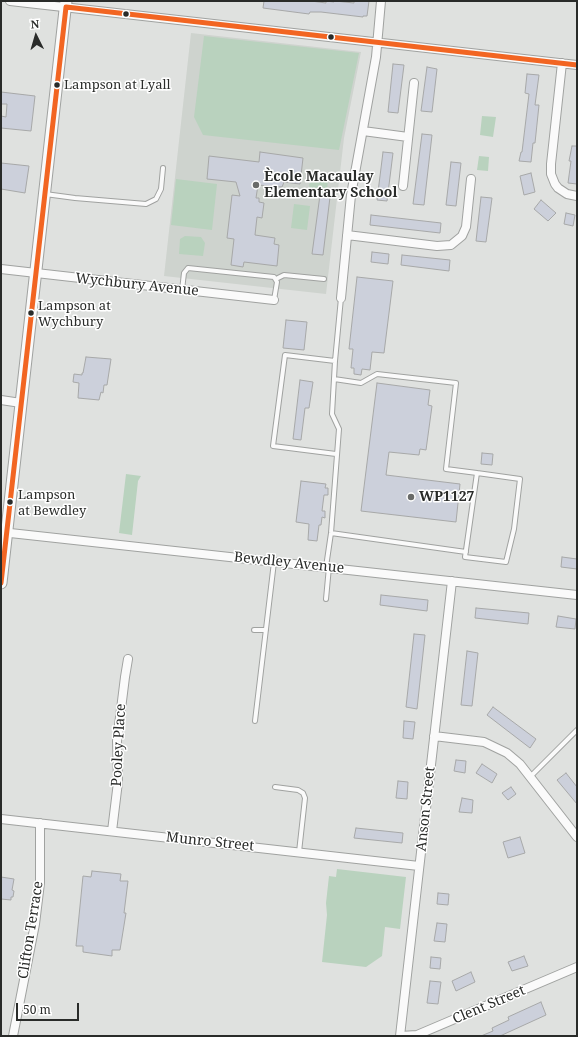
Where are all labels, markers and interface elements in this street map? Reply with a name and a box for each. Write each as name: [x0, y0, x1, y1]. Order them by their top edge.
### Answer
unlabelled marker: [121, 9, 131, 19]
north arrow: [16, 16, 56, 56]
text: N: [30, 16, 40, 31]
unlabelled marker: [326, 32, 336, 42]
place label: Lampson at Lyall: [64, 77, 171, 93]
marker: Lampson at Lyall: [52, 80, 62, 90]
place label: Ècole Macaulay Elementary School: [264, 169, 397, 202]
marker: Ècole Macaulay Elementary School: [251, 180, 261, 190]
street label: Wychbury Avenue: [74, 270, 200, 300]
place label: Lampson at Wychbury: [38, 298, 111, 329]
marker: Lampson at Wychbury: [26, 308, 36, 318]
place label: Lampson at Bewdley: [18, 487, 86, 518]
place label: WP1127: [419, 489, 475, 505]
marker: WP1127: [406, 492, 416, 502]
marker: Lampson at Bewdley: [5, 497, 15, 507]
street label: Bewdley Avenue: [233, 549, 345, 577]
street label: Pooley Place: [108, 703, 130, 787]
street label: Anson Street: [413, 766, 439, 852]
street label: Munro Street: [165, 829, 255, 855]
street label: Clifton Terrace: [15, 880, 47, 980]
street label: Clent Street: [450, 982, 528, 1028]
scale bar: [18, 995, 81, 1021]
text: 50 m: [23, 1001, 51, 1018]

